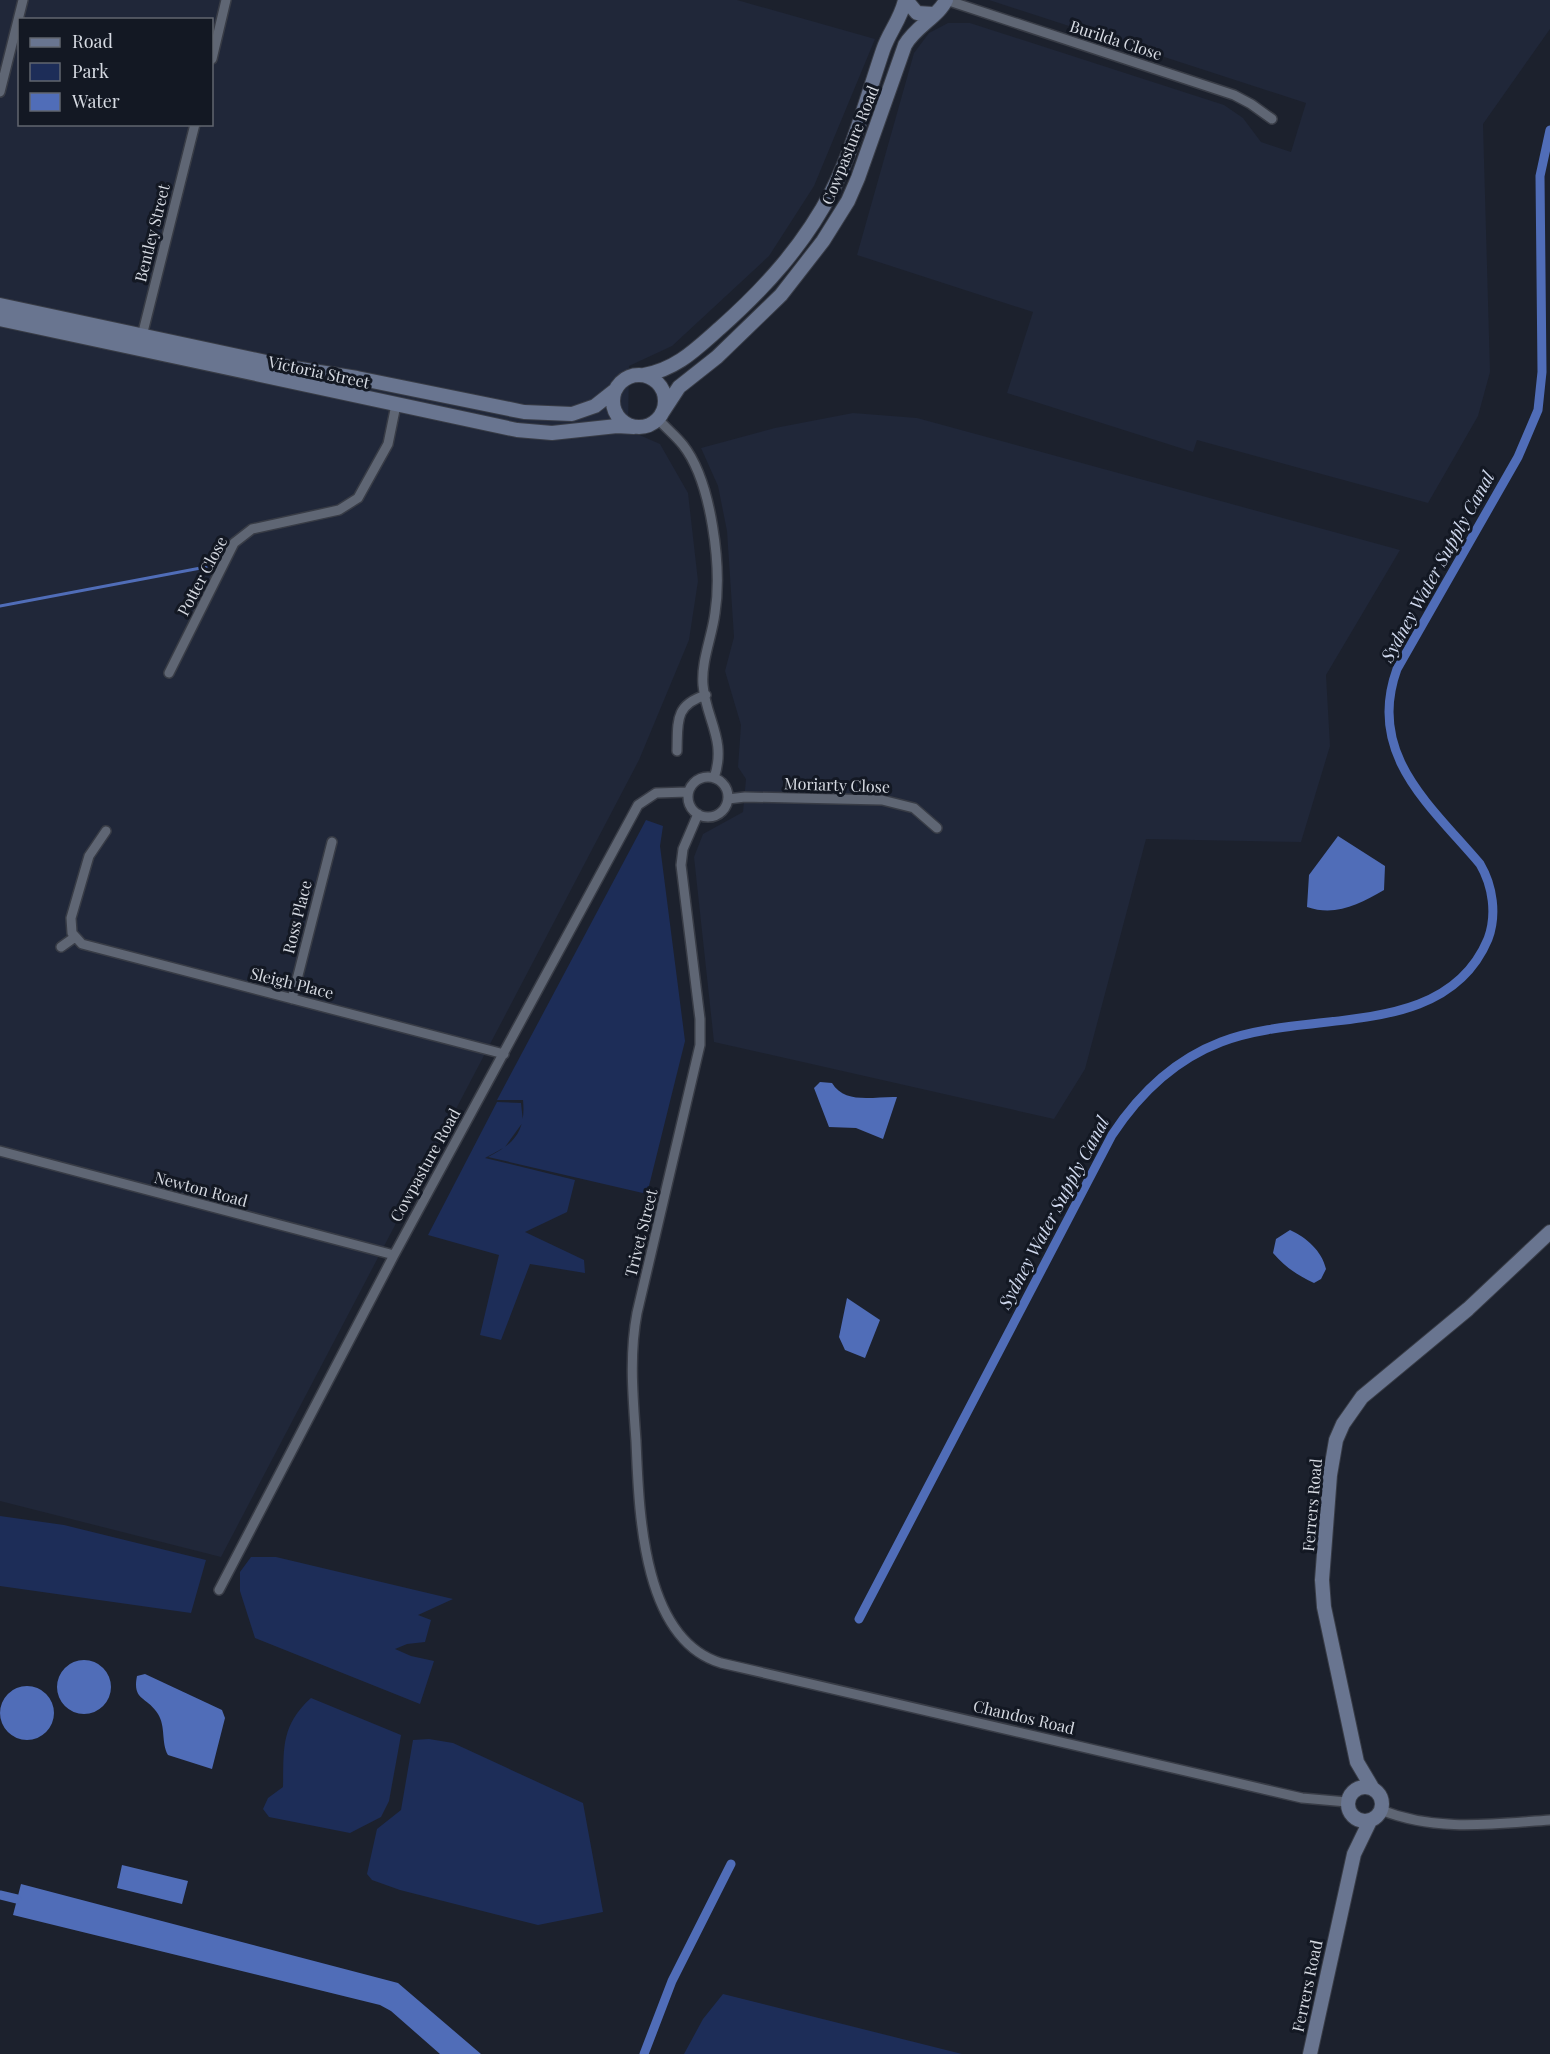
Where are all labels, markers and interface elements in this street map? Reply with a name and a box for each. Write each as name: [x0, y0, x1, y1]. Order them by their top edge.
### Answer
street label: Burilda Close: [1067, 15, 1165, 64]
legend: [18, 18, 213, 126]
text: Road: [72, 29, 113, 53]
text: Park: [72, 59, 109, 83]
street label: Cowpasture Road: [816, 82, 883, 207]
text: Water: [71, 89, 120, 113]
street label: Bentley Street: [129, 181, 174, 284]
street label: Victoria Street: [266, 350, 372, 393]
water label: Sydney Water Supply Canal: [1374, 466, 1500, 667]
street label: Potter Close: [172, 532, 231, 619]
street label: Moriarty Close: [784, 772, 890, 797]
street label: Ross Place: [277, 878, 316, 956]
street label: Sleigh Place: [248, 962, 336, 1003]
street label: Cowpasture Road: [385, 1104, 464, 1225]
water label: Sydney Water Supply Canal: [992, 1111, 1115, 1314]
street label: Newton Road: [152, 1166, 250, 1211]
street label: Trivet Street: [619, 1186, 662, 1279]
street label: Ferrers Road: [1297, 1457, 1326, 1552]
street label: Chandos Road: [971, 1695, 1077, 1738]
street label: Ferrers Road: [1287, 1938, 1327, 2034]

